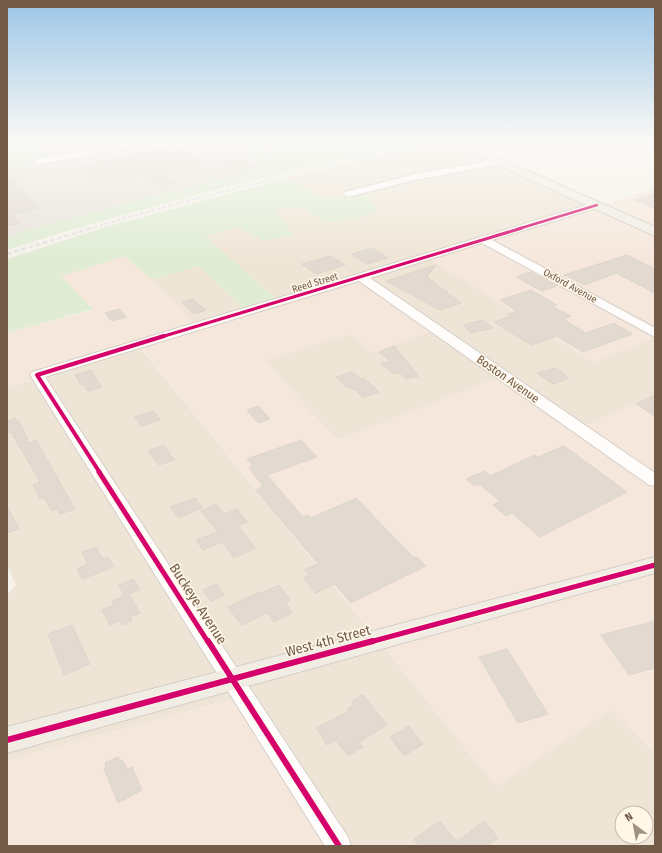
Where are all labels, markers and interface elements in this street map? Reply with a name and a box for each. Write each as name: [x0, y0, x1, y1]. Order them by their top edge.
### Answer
street label: Oxford Avenue: [541, 266, 599, 306]
street label: Reed Street: [291, 270, 340, 296]
street label: Boston Avenue: [474, 352, 542, 406]
street label: Buckeye Avenue: [166, 560, 230, 648]
street label: West 4th Street: [284, 621, 373, 661]
north arrow: [614, 805, 654, 845]
text: N: [623, 810, 635, 824]

